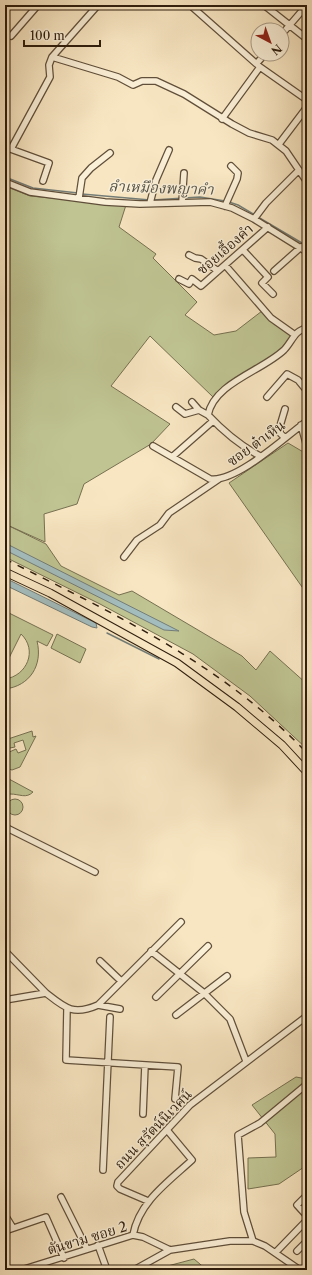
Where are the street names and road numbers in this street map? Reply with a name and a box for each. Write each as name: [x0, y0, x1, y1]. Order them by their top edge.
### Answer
street label: ซอยเอื้องคำ: [192, 219, 257, 278]
street label: ซอย ต๋าเหิน: [223, 416, 289, 470]
street label: ถนน สุรัตน์นิเวศน์: [110, 1085, 196, 1173]
street label: ตันขาม ซอย 2: [45, 1217, 129, 1259]

